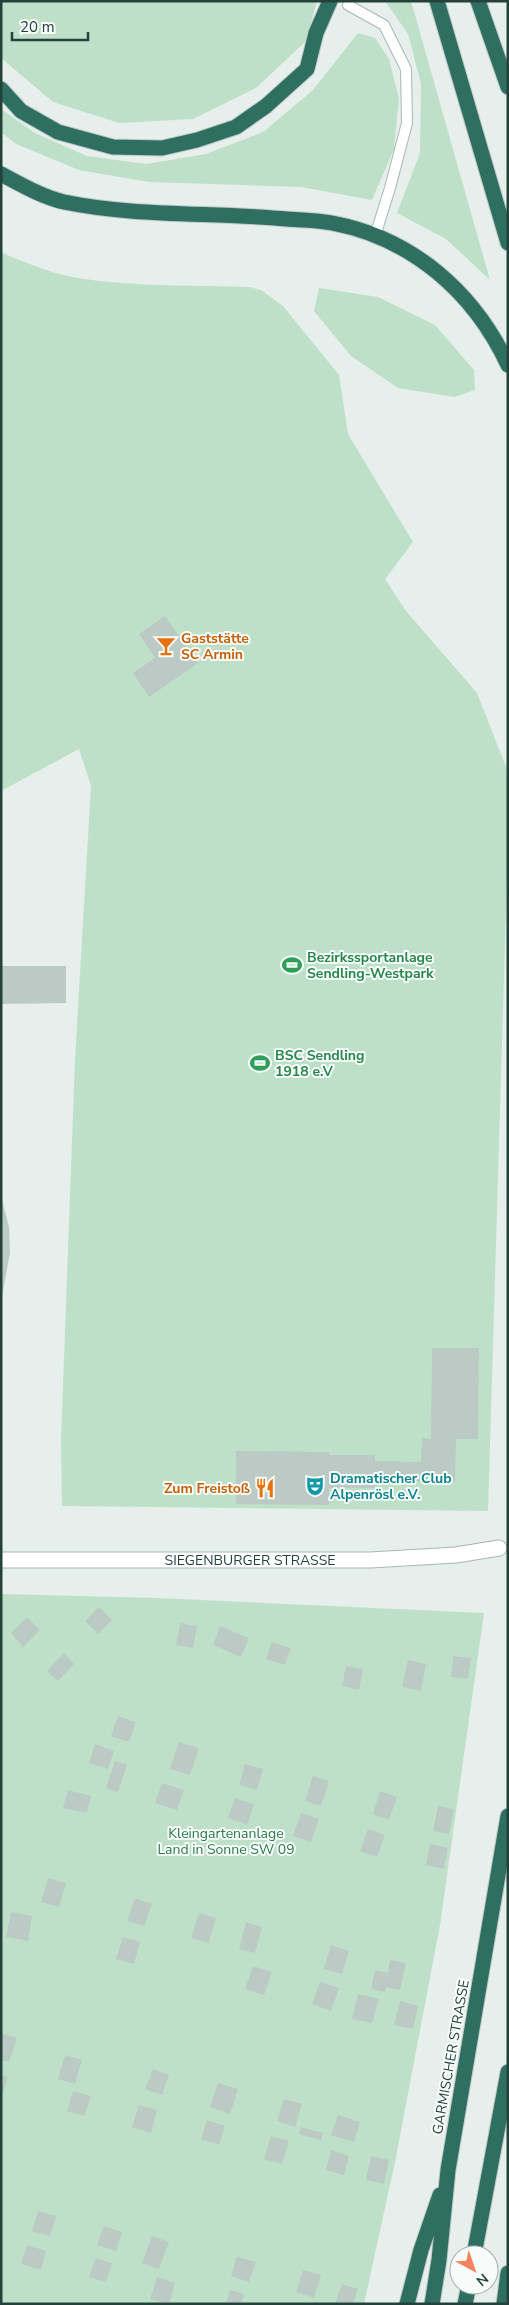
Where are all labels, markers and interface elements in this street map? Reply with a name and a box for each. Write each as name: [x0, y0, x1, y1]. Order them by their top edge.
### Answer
scale bar: [12, 10, 89, 42]
text: 20 m: [20, 17, 55, 37]
place label: Gaststätte SC Armin: [181, 629, 249, 664]
bar icon: Gaststätte SC Armin: [155, 635, 177, 657]
place label: Bezirkssportanlage Sendling-Westpark: [307, 948, 434, 983]
sports icon: Bezirkssportanlage Sendling-Westpark: [281, 954, 303, 976]
place label: BSC Sendling 1918 e.V: [275, 1046, 364, 1081]
sports icon: BSC Sendling 1918 e.V: [249, 1052, 271, 1074]
place label: Dramatischer Club Alpenrösl e.V.: [330, 1469, 452, 1504]
theatre icon: Dramatischer Club Alpenrösl e.V.: [304, 1475, 326, 1497]
restaurant icon: Zum Freistoß: [254, 1477, 276, 1499]
place label: Zum Freistoß: [164, 1479, 250, 1498]
street label: SIEGENBURGER STRASSE: [165, 1551, 335, 1570]
park label: Kleingartenanlage Land in Sonne SW 09: [157, 1824, 295, 1859]
street label: GARMISCHER STRASSE: [428, 1978, 474, 2136]
north arrow: [449, 2245, 499, 2295]
text: N: [472, 2269, 492, 2290]

